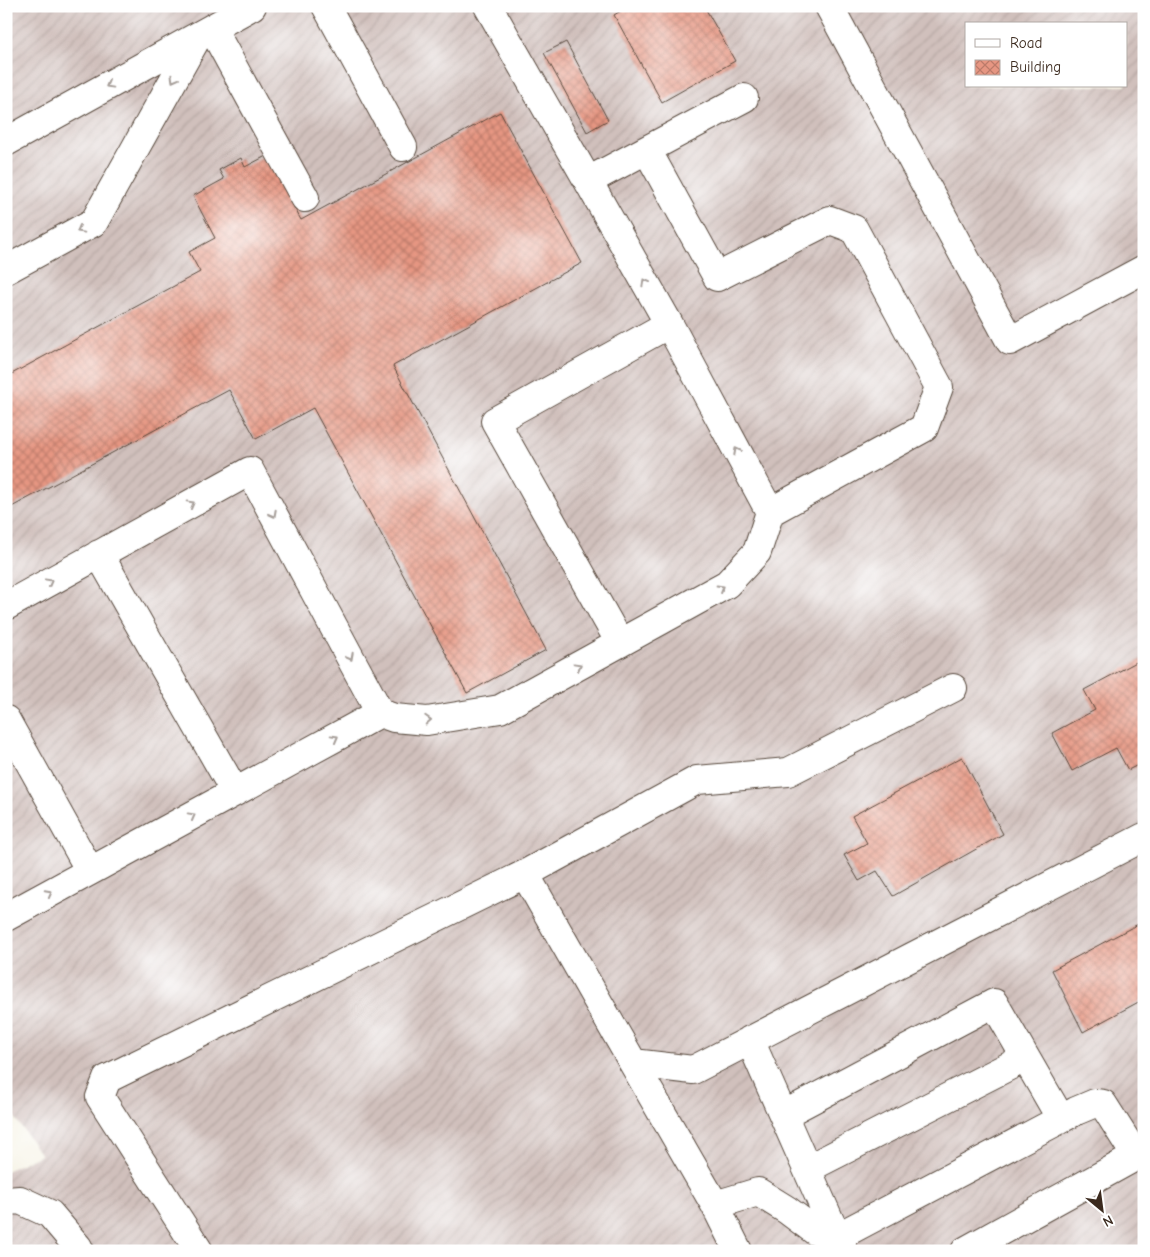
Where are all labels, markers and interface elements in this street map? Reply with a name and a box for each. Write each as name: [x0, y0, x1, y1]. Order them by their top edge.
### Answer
legend: [965, 22, 1128, 88]
text: Road: [1010, 34, 1042, 52]
text: Building: [1010, 58, 1061, 76]
one-way arrow: [170, 73, 180, 82]
one-way arrow: [105, 79, 114, 89]
one-way arrow: [76, 223, 85, 233]
one-way arrow: [641, 278, 651, 287]
one-way arrow: [733, 447, 743, 456]
one-way arrow: [186, 500, 195, 510]
one-way arrow: [267, 509, 277, 518]
one-way arrow: [44, 578, 53, 588]
one-way arrow: [715, 584, 724, 594]
one-way arrow: [344, 652, 354, 661]
one-way arrow: [573, 662, 582, 672]
one-way arrow: [424, 715, 432, 726]
one-way arrow: [329, 734, 338, 744]
one-way arrow: [187, 812, 196, 822]
one-way arrow: [44, 889, 53, 899]
north arrow: [1078, 1184, 1128, 1234]
text: N: [1100, 1211, 1116, 1231]

